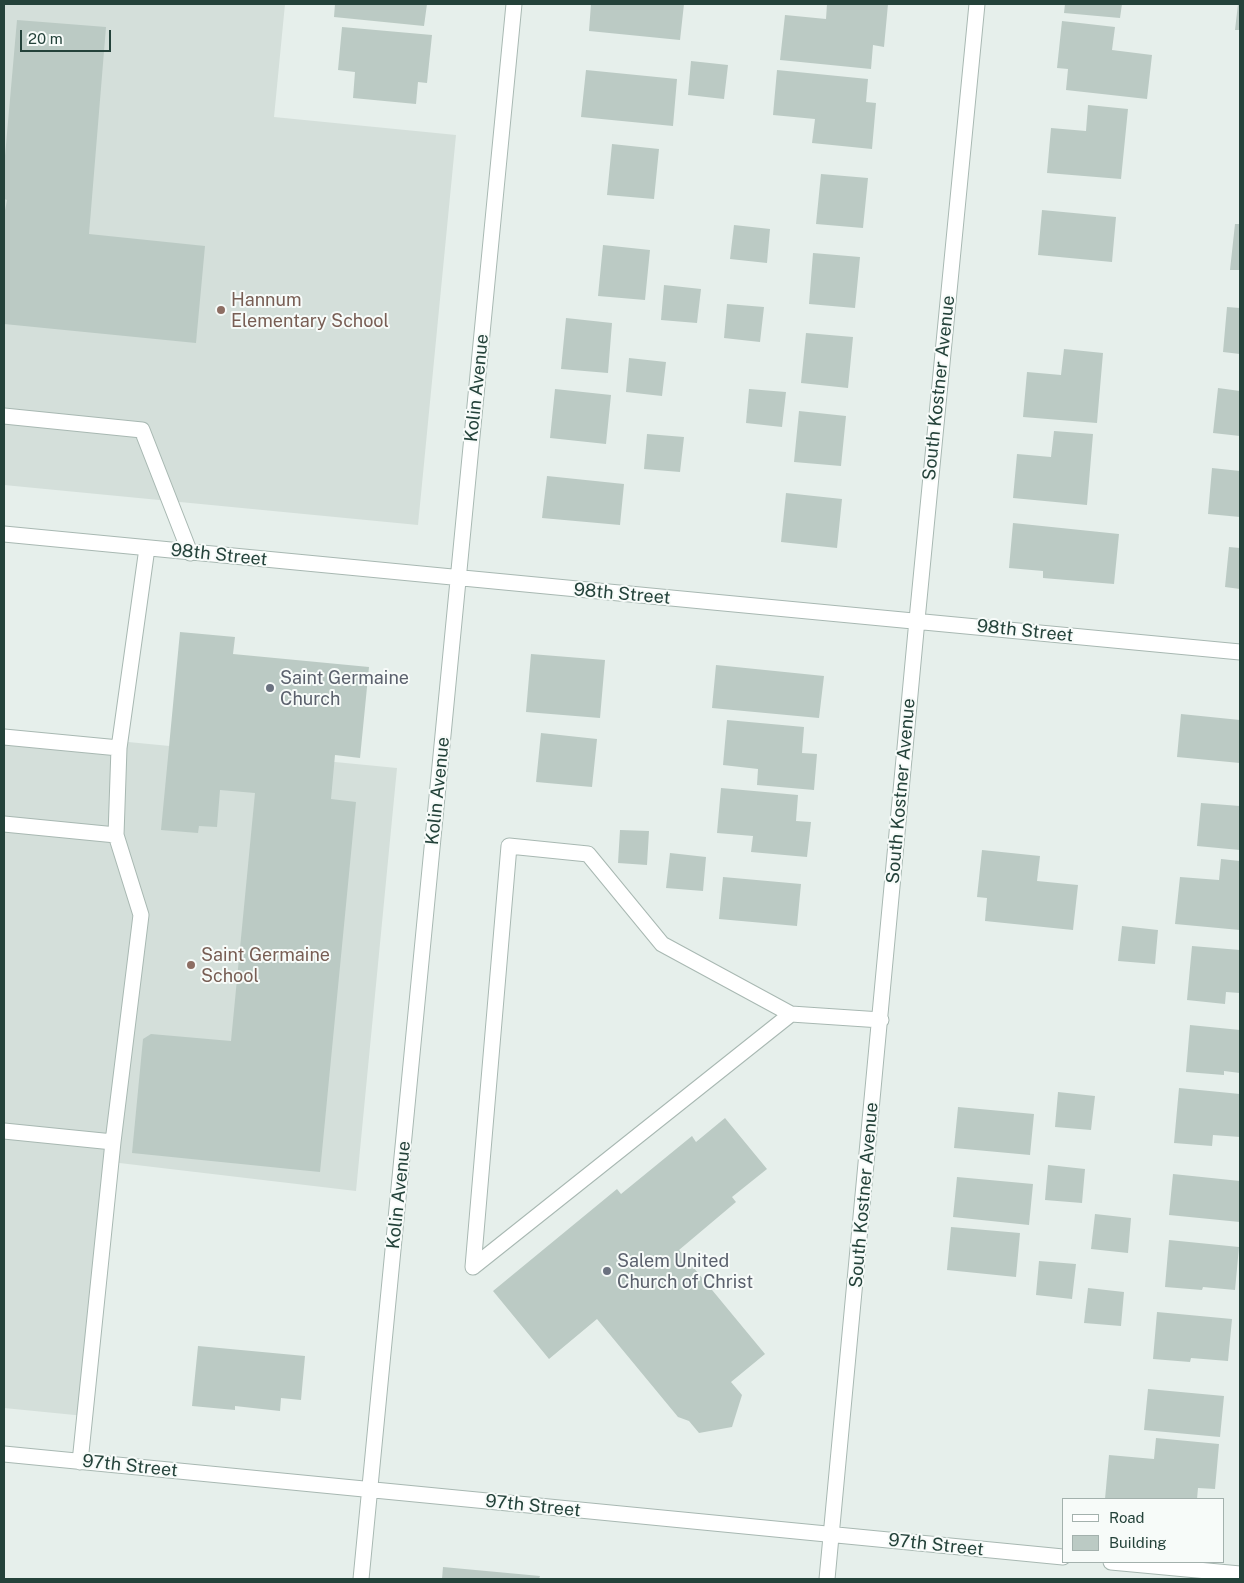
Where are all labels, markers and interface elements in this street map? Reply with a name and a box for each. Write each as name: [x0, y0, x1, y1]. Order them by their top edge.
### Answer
scale bar: [22, 20, 114, 52]
text: 20 m: [28, 30, 63, 47]
place label: Hannum Elementary School: [231, 289, 389, 332]
street label: South Kostner Avenue: [919, 294, 959, 482]
marker: Hannum Elementary School: [215, 304, 227, 316]
street label: Kolin Avenue: [461, 333, 493, 443]
street label: 98th Street: [170, 539, 268, 571]
street label: 98th Street: [573, 579, 671, 609]
street label: 98th Street: [976, 615, 1074, 647]
place label: Saint Germaine Church: [280, 667, 409, 710]
marker: Saint Germaine Church: [264, 682, 276, 694]
street label: South Kostner Avenue: [882, 697, 920, 885]
street label: Kolin Avenue: [422, 736, 454, 846]
place label: Saint Germaine School: [201, 944, 330, 986]
marker: Saint Germaine School: [185, 959, 197, 971]
street label: South Kostner Avenue: [845, 1101, 883, 1289]
street label: Kolin Avenue: [383, 1140, 415, 1250]
place label: Salem United Church of Christ: [617, 1250, 753, 1292]
marker: Salem United Church of Christ: [601, 1265, 613, 1277]
street label: 97th Street: [81, 1450, 179, 1482]
street label: 97th Street: [484, 1490, 582, 1522]
legend: [1062, 1498, 1224, 1563]
text: Road: [1109, 1509, 1145, 1526]
street label: 97th Street: [887, 1529, 985, 1561]
text: Building: [1109, 1534, 1167, 1551]

